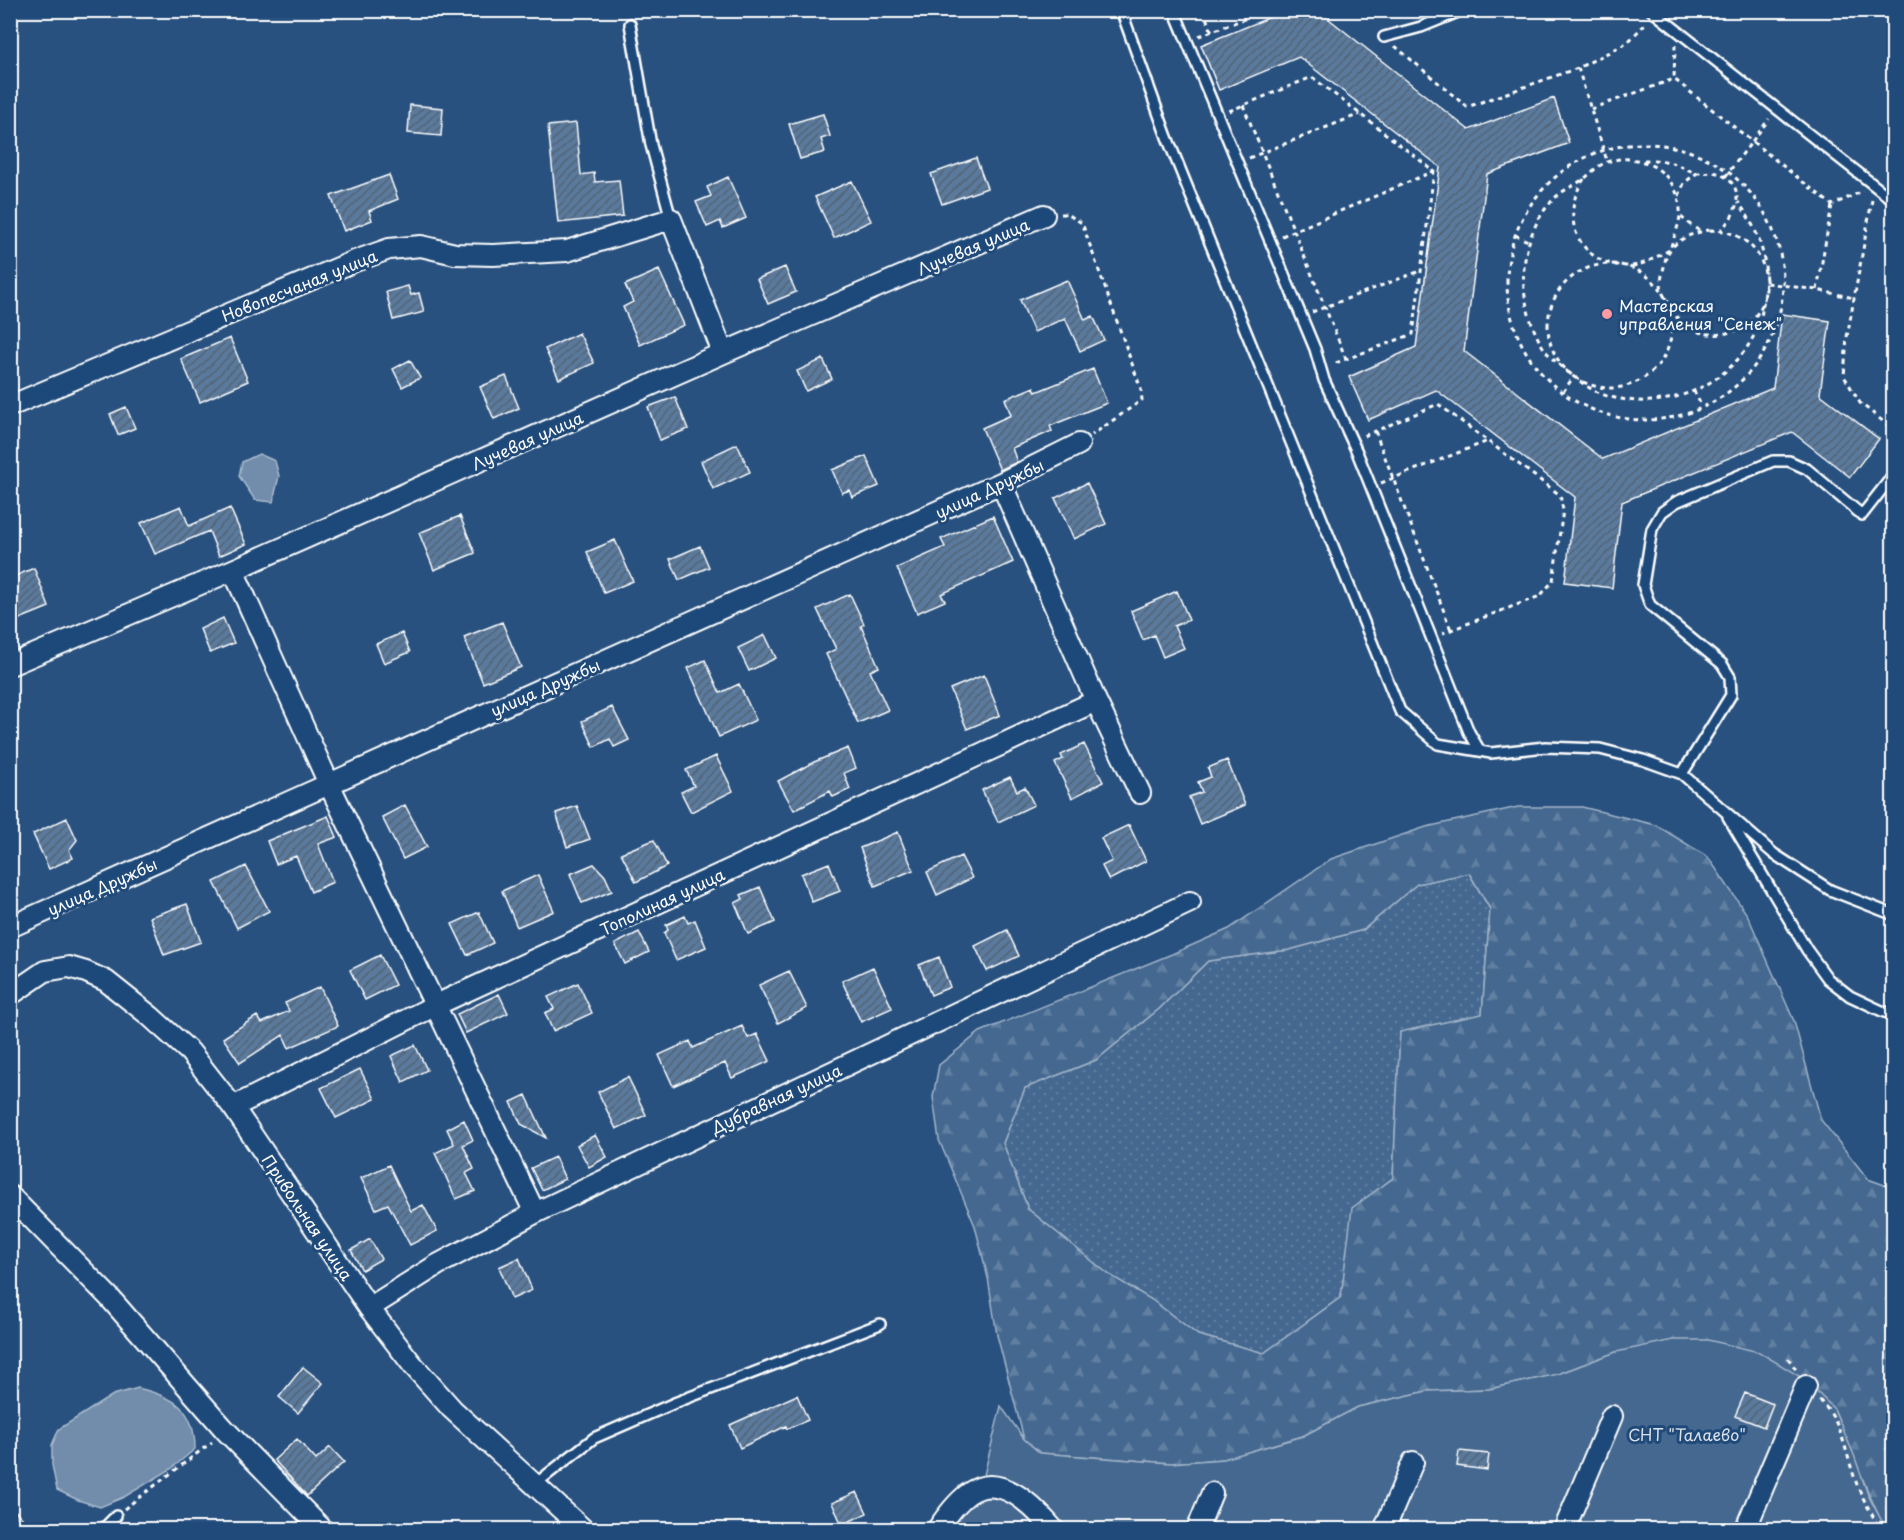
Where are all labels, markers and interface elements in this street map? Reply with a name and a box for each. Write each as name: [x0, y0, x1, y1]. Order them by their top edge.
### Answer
street label: Лучевая улица: [913, 212, 1033, 280]
street label: Новопесчаная улица: [218, 243, 380, 327]
place label: Мастерская управления "Сенеж": [1619, 293, 1782, 335]
marker: Мастерская управления "Сенеж": [1600, 307, 1614, 321]
street label: Лучевая улица: [467, 405, 587, 475]
street label: улица Дружбы: [931, 452, 1047, 524]
street label: улица Дружбы: [486, 652, 604, 722]
street label: улица Дружбы: [43, 851, 161, 921]
street label: Тополиная улица: [596, 862, 728, 940]
street label: Дубравная улица: [706, 1057, 845, 1139]
street label: Привольная улица: [257, 1149, 359, 1285]
park label: СНТ "Талаево": [1628, 1422, 1746, 1446]

